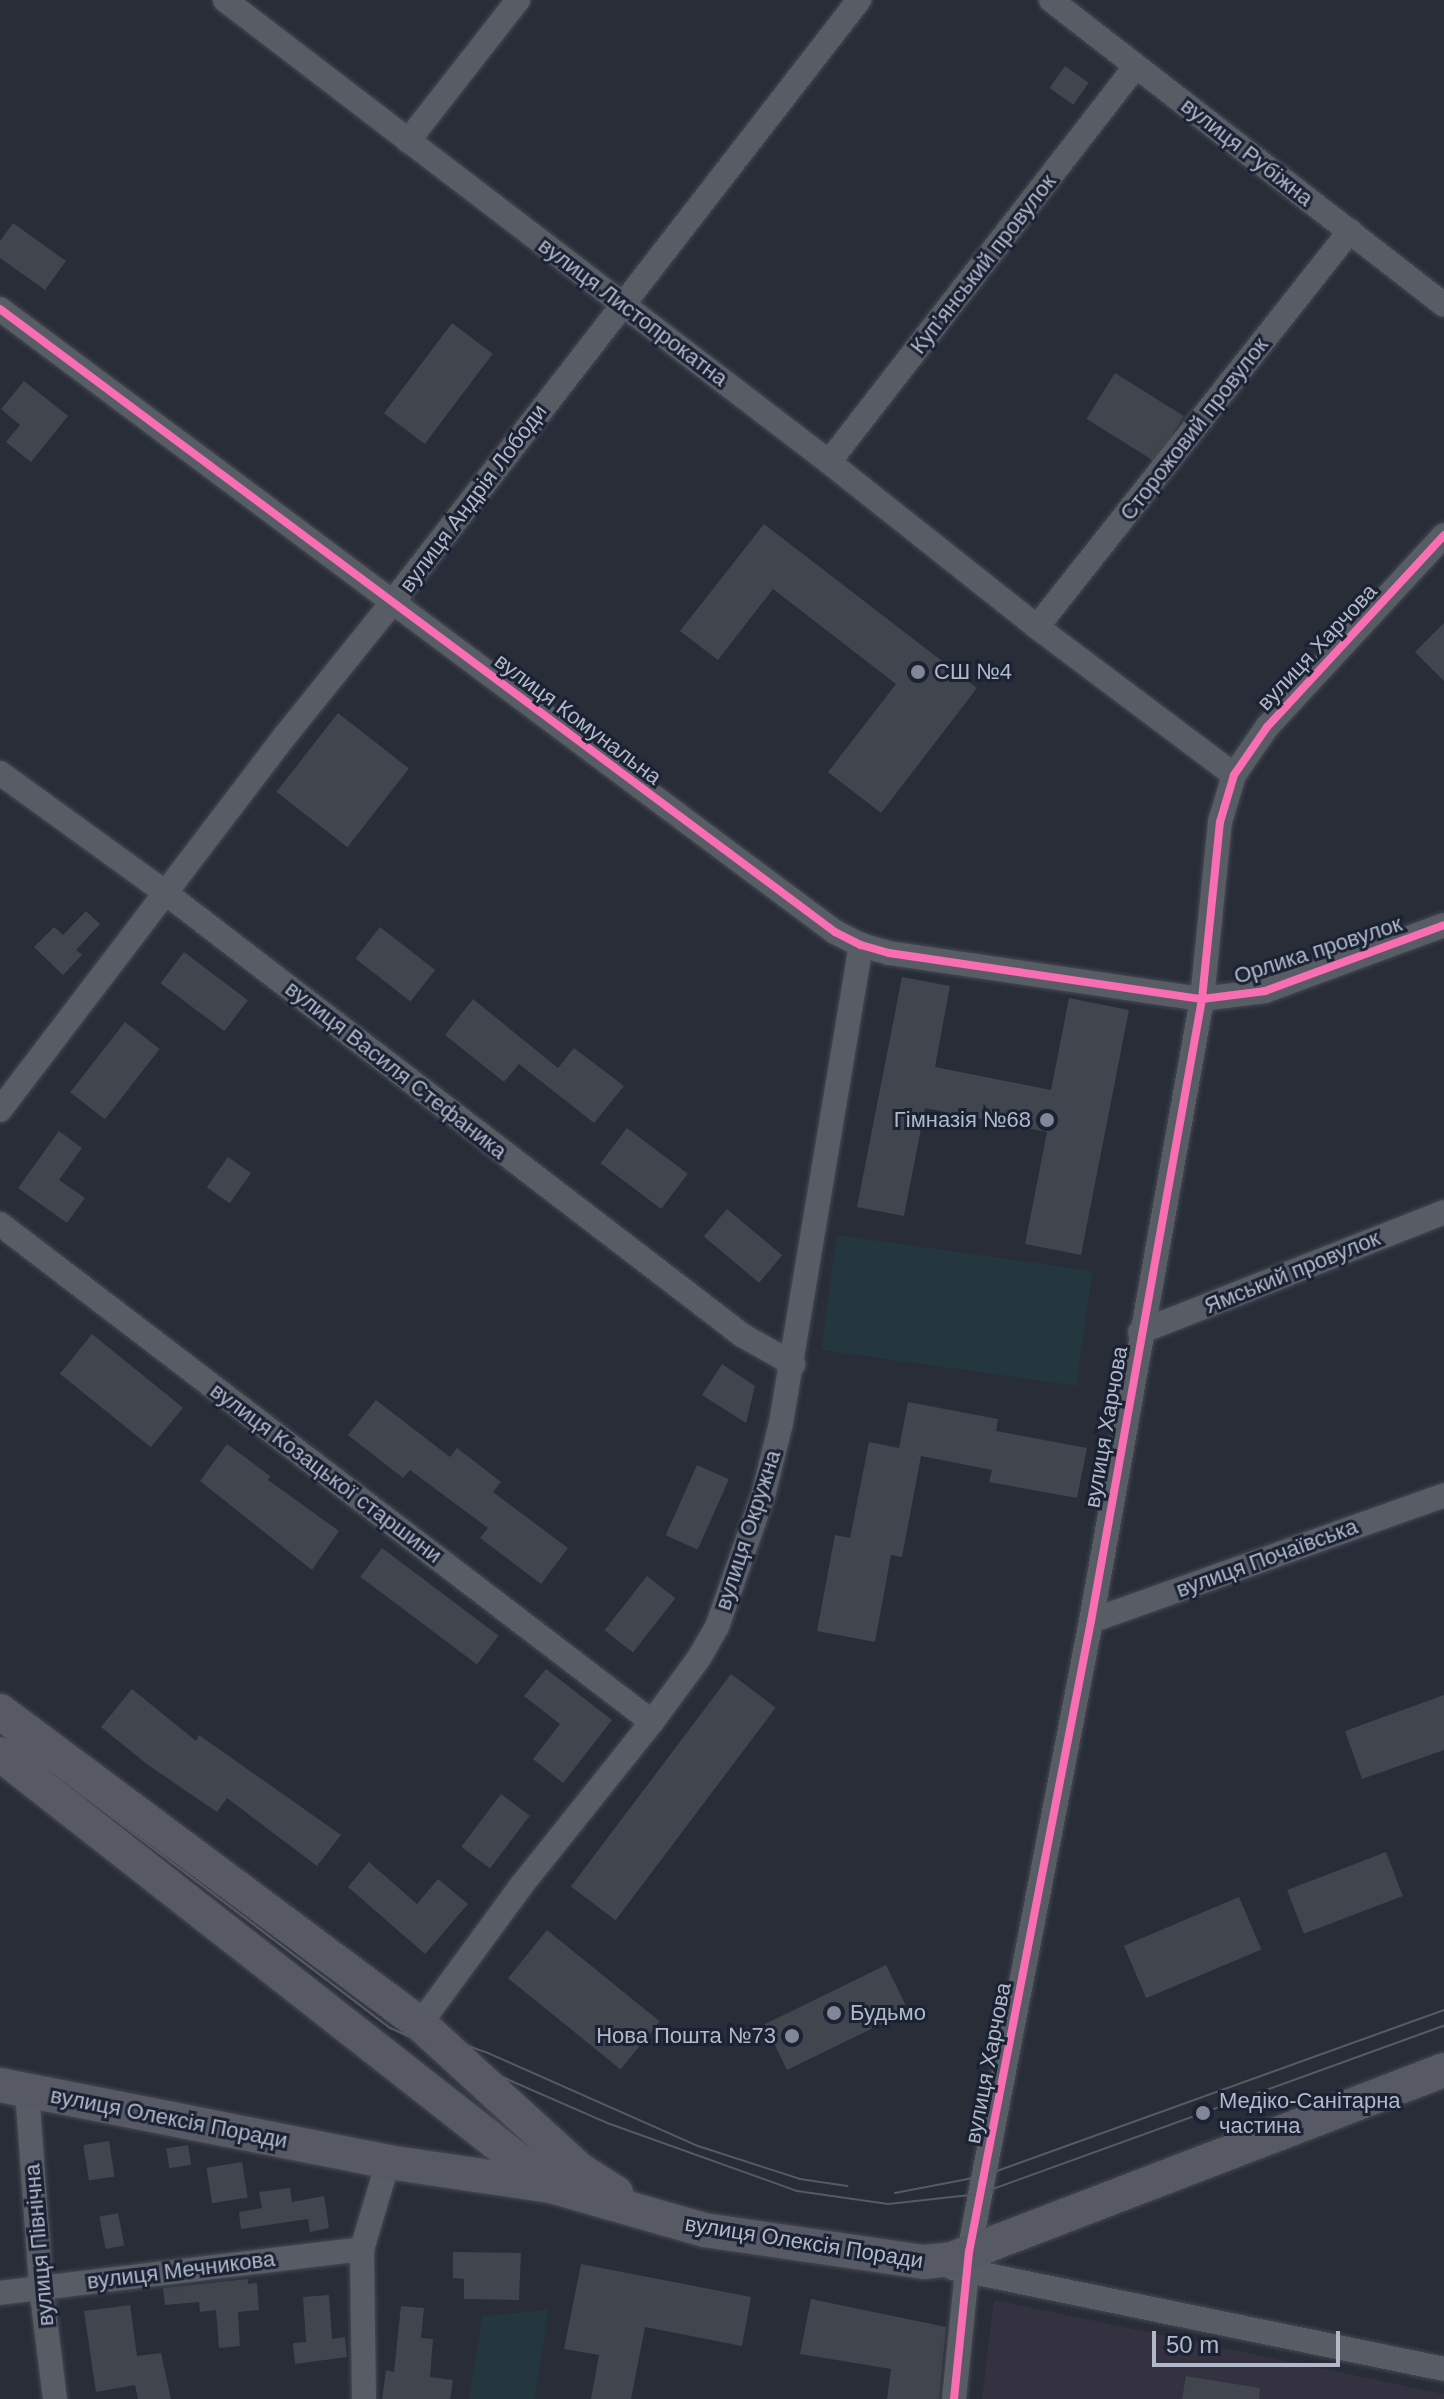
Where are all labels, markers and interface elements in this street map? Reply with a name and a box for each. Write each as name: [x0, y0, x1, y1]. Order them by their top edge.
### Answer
street label: вулиця Рубіжна: [1176, 92, 1318, 212]
street label: Куп’янський провулок: [905, 169, 1061, 359]
street label: вулиця Листопрокатна: [533, 232, 733, 392]
street label: Сторожовий провулок: [1114, 332, 1274, 526]
street label: вулиця Андрія Лободи: [394, 399, 552, 597]
street label: вулиця Харчова: [1252, 578, 1382, 716]
street label: вулиця Комунальна: [489, 648, 667, 790]
place label: СШ №4: [934, 659, 1012, 685]
marker: СШ №4: [909, 663, 927, 681]
street label: Орлика провулок: [1231, 910, 1405, 990]
street label: вулиця Василя Стефаника: [280, 975, 512, 1165]
place label: Гімназія №68: [894, 1107, 1031, 1133]
marker: Гімназія №68: [1038, 1111, 1056, 1129]
street label: Ямський провулок: [1200, 1225, 1384, 1319]
street label: вулиця Харчова: [1079, 1344, 1133, 1510]
street label: вулиця Козацької старшини: [205, 1377, 447, 1569]
street label: вулиця Окружна: [710, 1447, 786, 1613]
street label: вулиця Почаївська: [1173, 1513, 1361, 1603]
street label: вулиця Харчова: [959, 1980, 1017, 2146]
place label: Будьмо: [850, 2000, 926, 2026]
marker: Будьмо: [825, 2004, 843, 2022]
place label: Нова Пошта №73: [596, 2023, 776, 2049]
marker: Нова Пошта №73: [783, 2027, 801, 2045]
street label: вулиця Олексія Поради: [48, 2082, 290, 2154]
place label: Медіко-Санітарна частина: [1219, 2087, 1401, 2138]
marker: Медіко-Санітарна частина: [1194, 2104, 1212, 2122]
street label: вулиця Північна: [19, 2163, 59, 2327]
street label: вулиця Олексія Поради: [683, 2210, 925, 2274]
street label: вулиця Мечникова: [85, 2245, 277, 2295]
scale bar: [1156, 2315, 1344, 2365]
text: 50 m: [1166, 2331, 1219, 2358]

